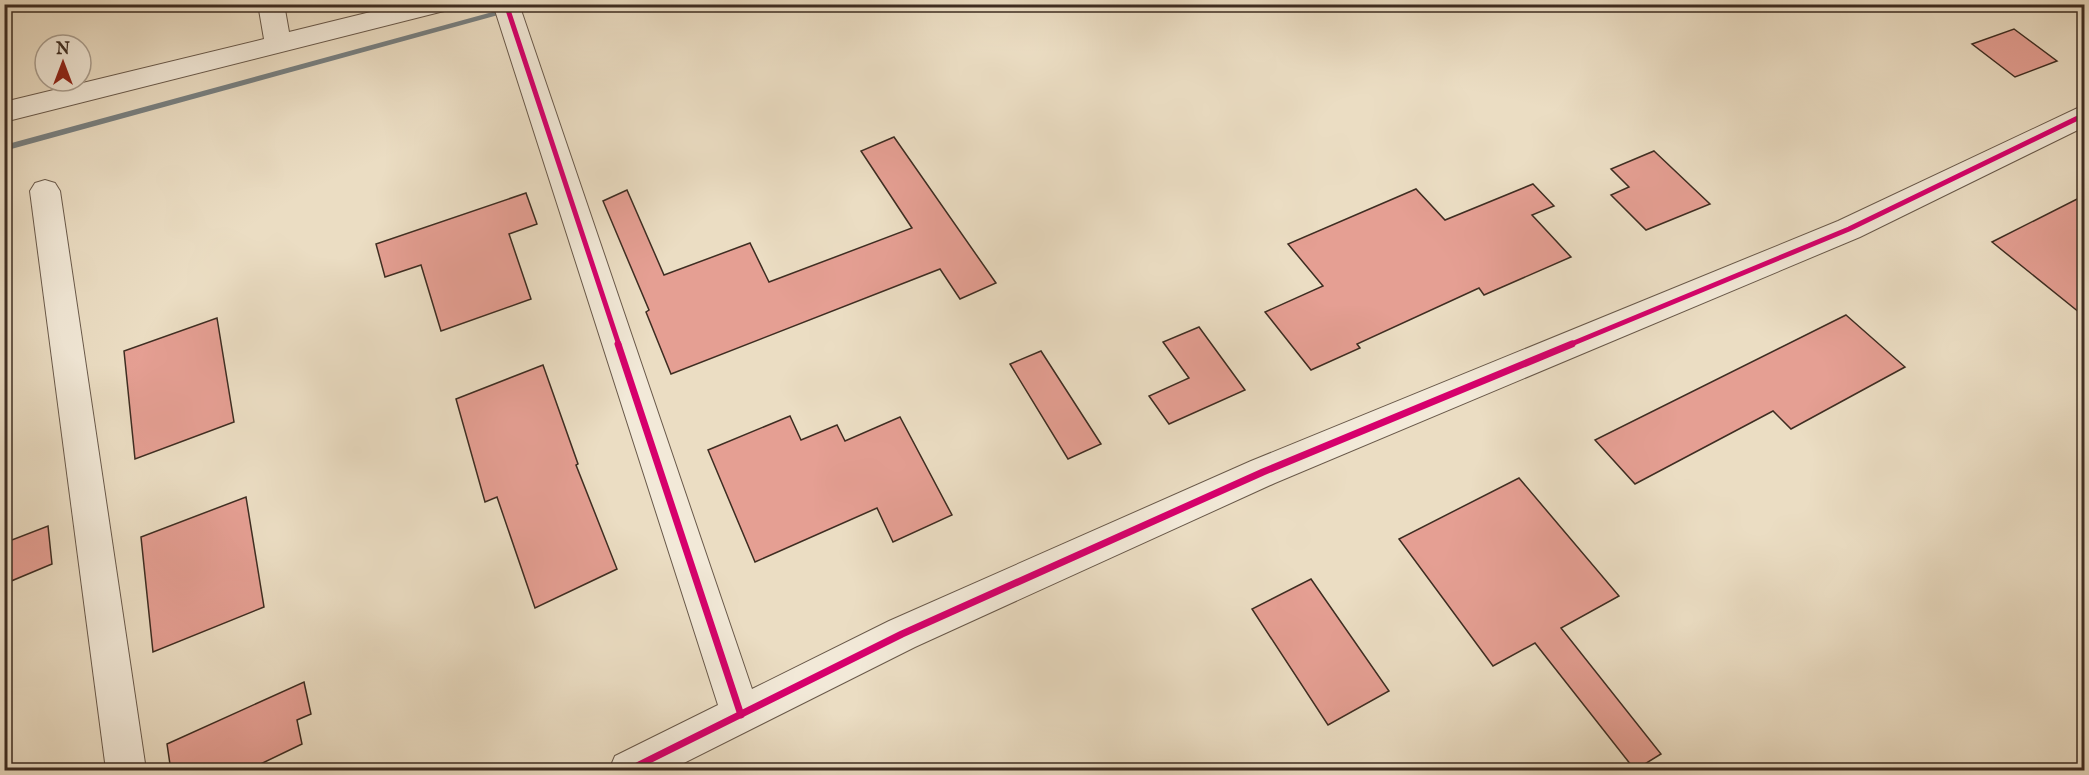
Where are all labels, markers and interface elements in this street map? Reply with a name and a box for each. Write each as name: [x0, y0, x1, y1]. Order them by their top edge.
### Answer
north arrow: [33, 33, 93, 93]
text: N: [55, 40, 70, 60]

